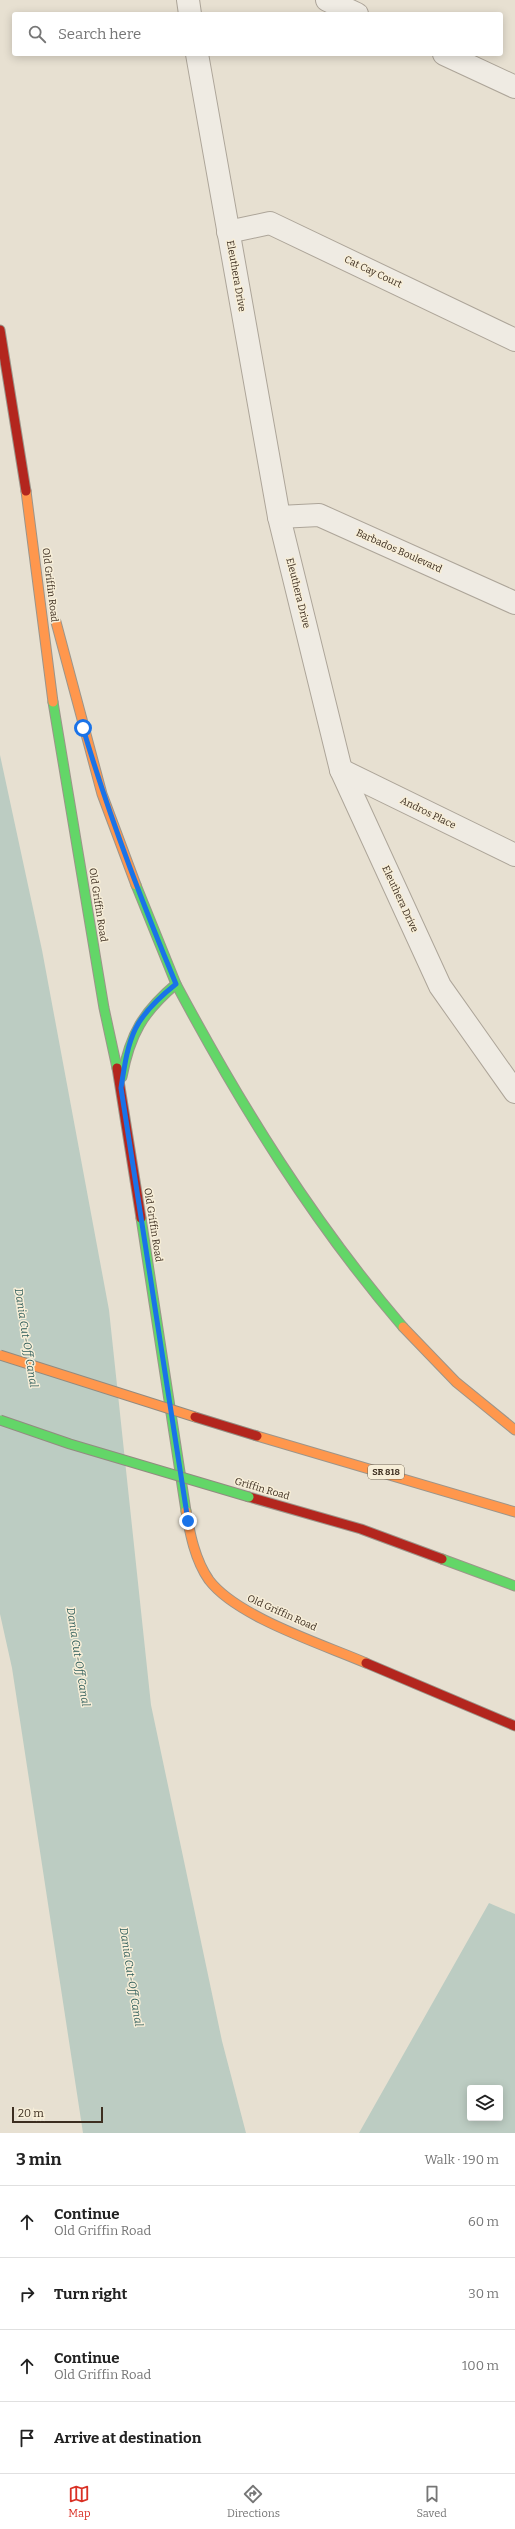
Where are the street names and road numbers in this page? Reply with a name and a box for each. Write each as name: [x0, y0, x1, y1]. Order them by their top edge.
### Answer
street label: Eleuthera Drive: [224, 239, 248, 313]
street label: Cat Cay Court: [342, 253, 404, 291]
street label: Barbados Boulevard: [354, 527, 444, 575]
street label: Old Griffin Road: [39, 547, 61, 623]
street label: Eleuthera Drive: [283, 557, 313, 629]
street label: Andros Place: [398, 794, 458, 832]
street label: Eleuthera Drive: [379, 864, 421, 934]
street label: Old Griffin Road: [86, 867, 110, 943]
street label: Old Griffin Road: [141, 1187, 165, 1263]
road number: SR 818: [368, 1465, 404, 1479]
street label: Griffin Road: [233, 1475, 291, 1503]
street label: Old Griffin Road: [245, 1592, 319, 1634]

